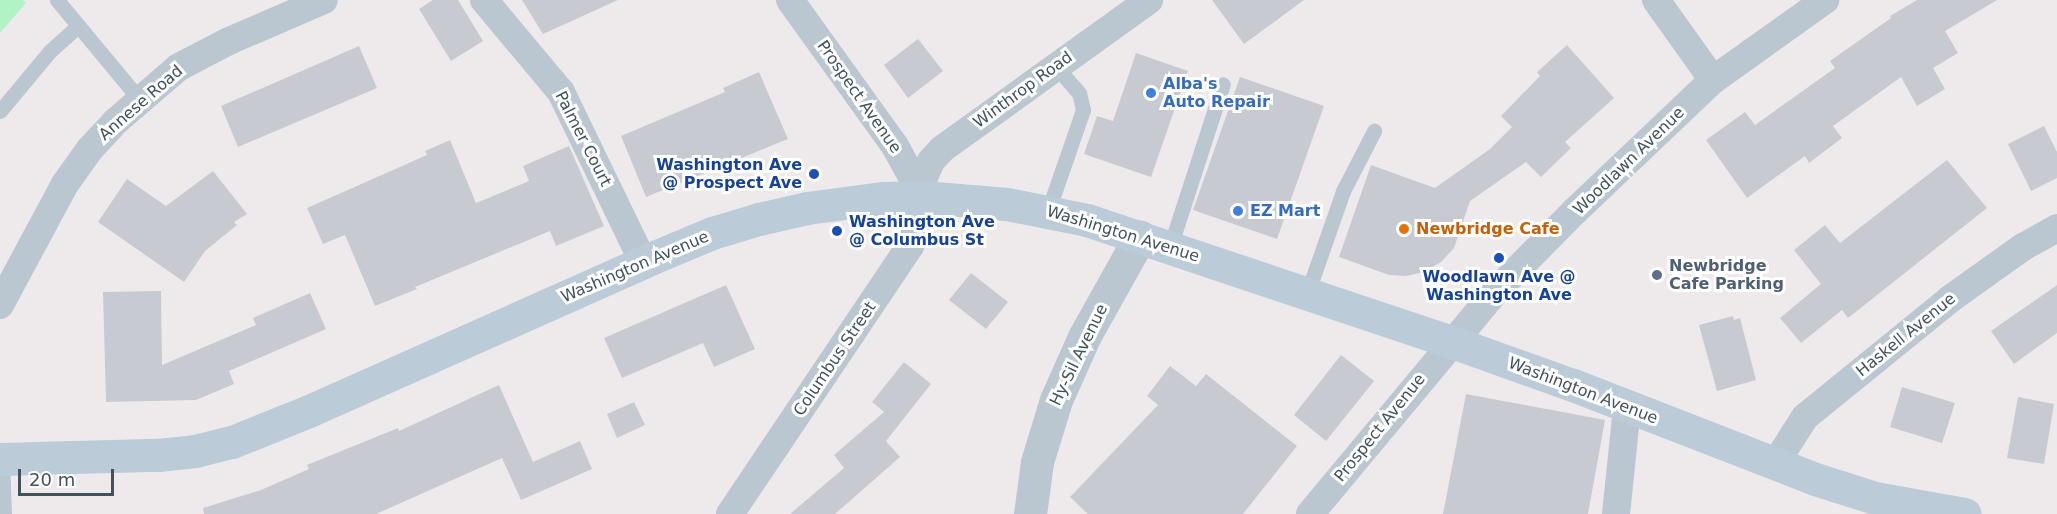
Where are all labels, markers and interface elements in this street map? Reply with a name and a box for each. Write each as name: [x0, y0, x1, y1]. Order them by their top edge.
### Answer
street label: Prospect Avenue: [813, 37, 905, 157]
street label: Winthrop Road: [970, 48, 1076, 132]
street label: Annese Road: [95, 61, 187, 145]
place label: Alba's Auto Repair: [1163, 74, 1270, 112]
marker: Alba's Auto Repair: [1144, 86, 1158, 100]
street label: Palmer Court: [551, 88, 615, 190]
street label: Woodlawn Avenue: [1570, 103, 1688, 219]
place label: Washington Ave @ Prospect Ave: [656, 155, 802, 193]
marker: Washington Ave @ Prospect Ave: [807, 167, 821, 181]
place label: EZ Mart: [1250, 201, 1320, 221]
street label: Washington Avenue: [1044, 202, 1202, 266]
marker: EZ Mart: [1231, 204, 1245, 218]
place label: Washington Ave @ Columbus St: [849, 212, 995, 250]
place label: Newbridge Cafe: [1416, 219, 1560, 239]
marker: Newbridge Cafe: [1397, 222, 1411, 236]
marker: Washington Ave @ Columbus St: [830, 224, 844, 238]
street label: Washington Avenue: [558, 227, 712, 307]
marker: Woodlawn Ave @ Washington Ave: [1492, 251, 1506, 265]
place label: Newbridge Cafe Parking: [1669, 256, 1784, 294]
place label: Woodlawn Ave @ Washington Ave: [1422, 267, 1576, 305]
marker: Newbridge Cafe Parking: [1650, 268, 1664, 282]
street label: Haskell Avenue: [1853, 289, 1959, 381]
street label: Columbus Street: [790, 298, 880, 420]
street label: Hy-Sil Avenue: [1046, 301, 1112, 409]
street label: Washington Avenue: [1506, 354, 1660, 428]
street label: Prospect Avenue: [1331, 370, 1429, 486]
scale bar: [21, 457, 117, 495]
text: 20 m: [29, 469, 75, 490]

